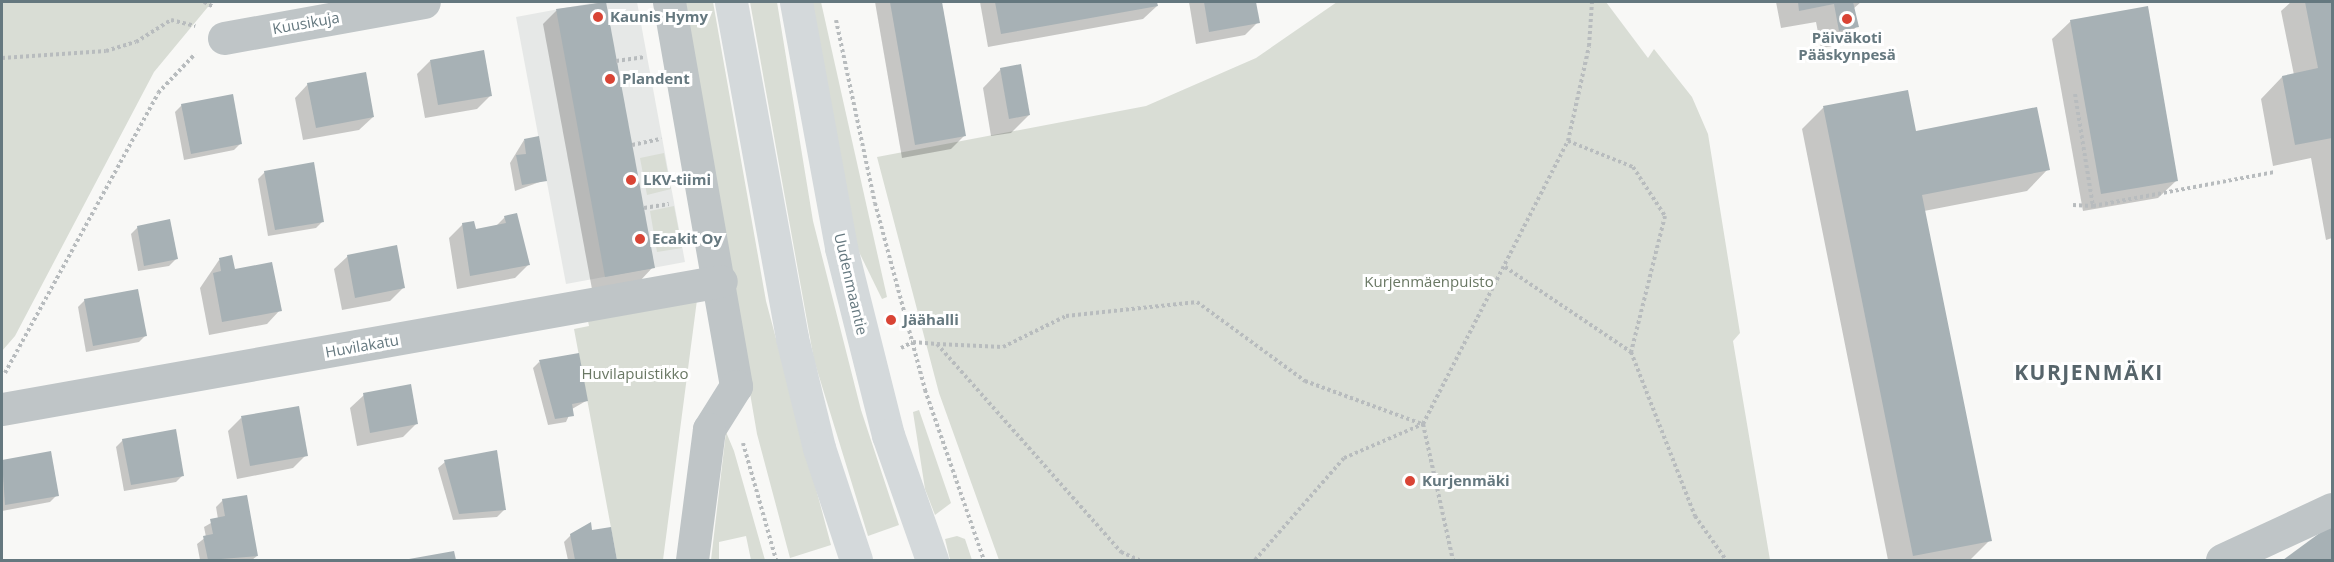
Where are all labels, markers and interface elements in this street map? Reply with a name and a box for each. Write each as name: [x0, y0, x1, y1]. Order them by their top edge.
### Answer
street label: Kuusikuja: [271, 8, 341, 38]
place label: Kaunis Hymy: [610, 8, 708, 26]
marker: Kaunis Hymy: [591, 10, 605, 24]
marker: Päiväkoti Pääskynpesä: [1840, 12, 1854, 26]
place label: Päiväkoti Pääskynpesä: [1798, 28, 1896, 63]
place label: Plandent: [622, 70, 690, 88]
marker: Plandent: [603, 72, 617, 86]
place label: LKV-tiimi: [643, 171, 711, 189]
marker: LKV-tiimi: [624, 173, 638, 187]
place label: Ecakit Oy: [652, 230, 722, 248]
street label: Uudenmaantie: [831, 231, 871, 337]
marker: Ecakit Oy: [633, 232, 647, 246]
park label: Kurjenmäenpuisto: [1364, 273, 1494, 291]
place label: Jäähalli: [903, 311, 959, 329]
marker: Jäähalli: [884, 313, 898, 327]
street label: Huvilakatu: [324, 331, 400, 361]
district label: KURJENMÄKI: [2014, 359, 2164, 385]
park label: Huvilapuistikko: [582, 365, 688, 383]
place label: Kurjenmäki: [1422, 472, 1510, 490]
marker: Kurjenmäki: [1403, 474, 1417, 488]

